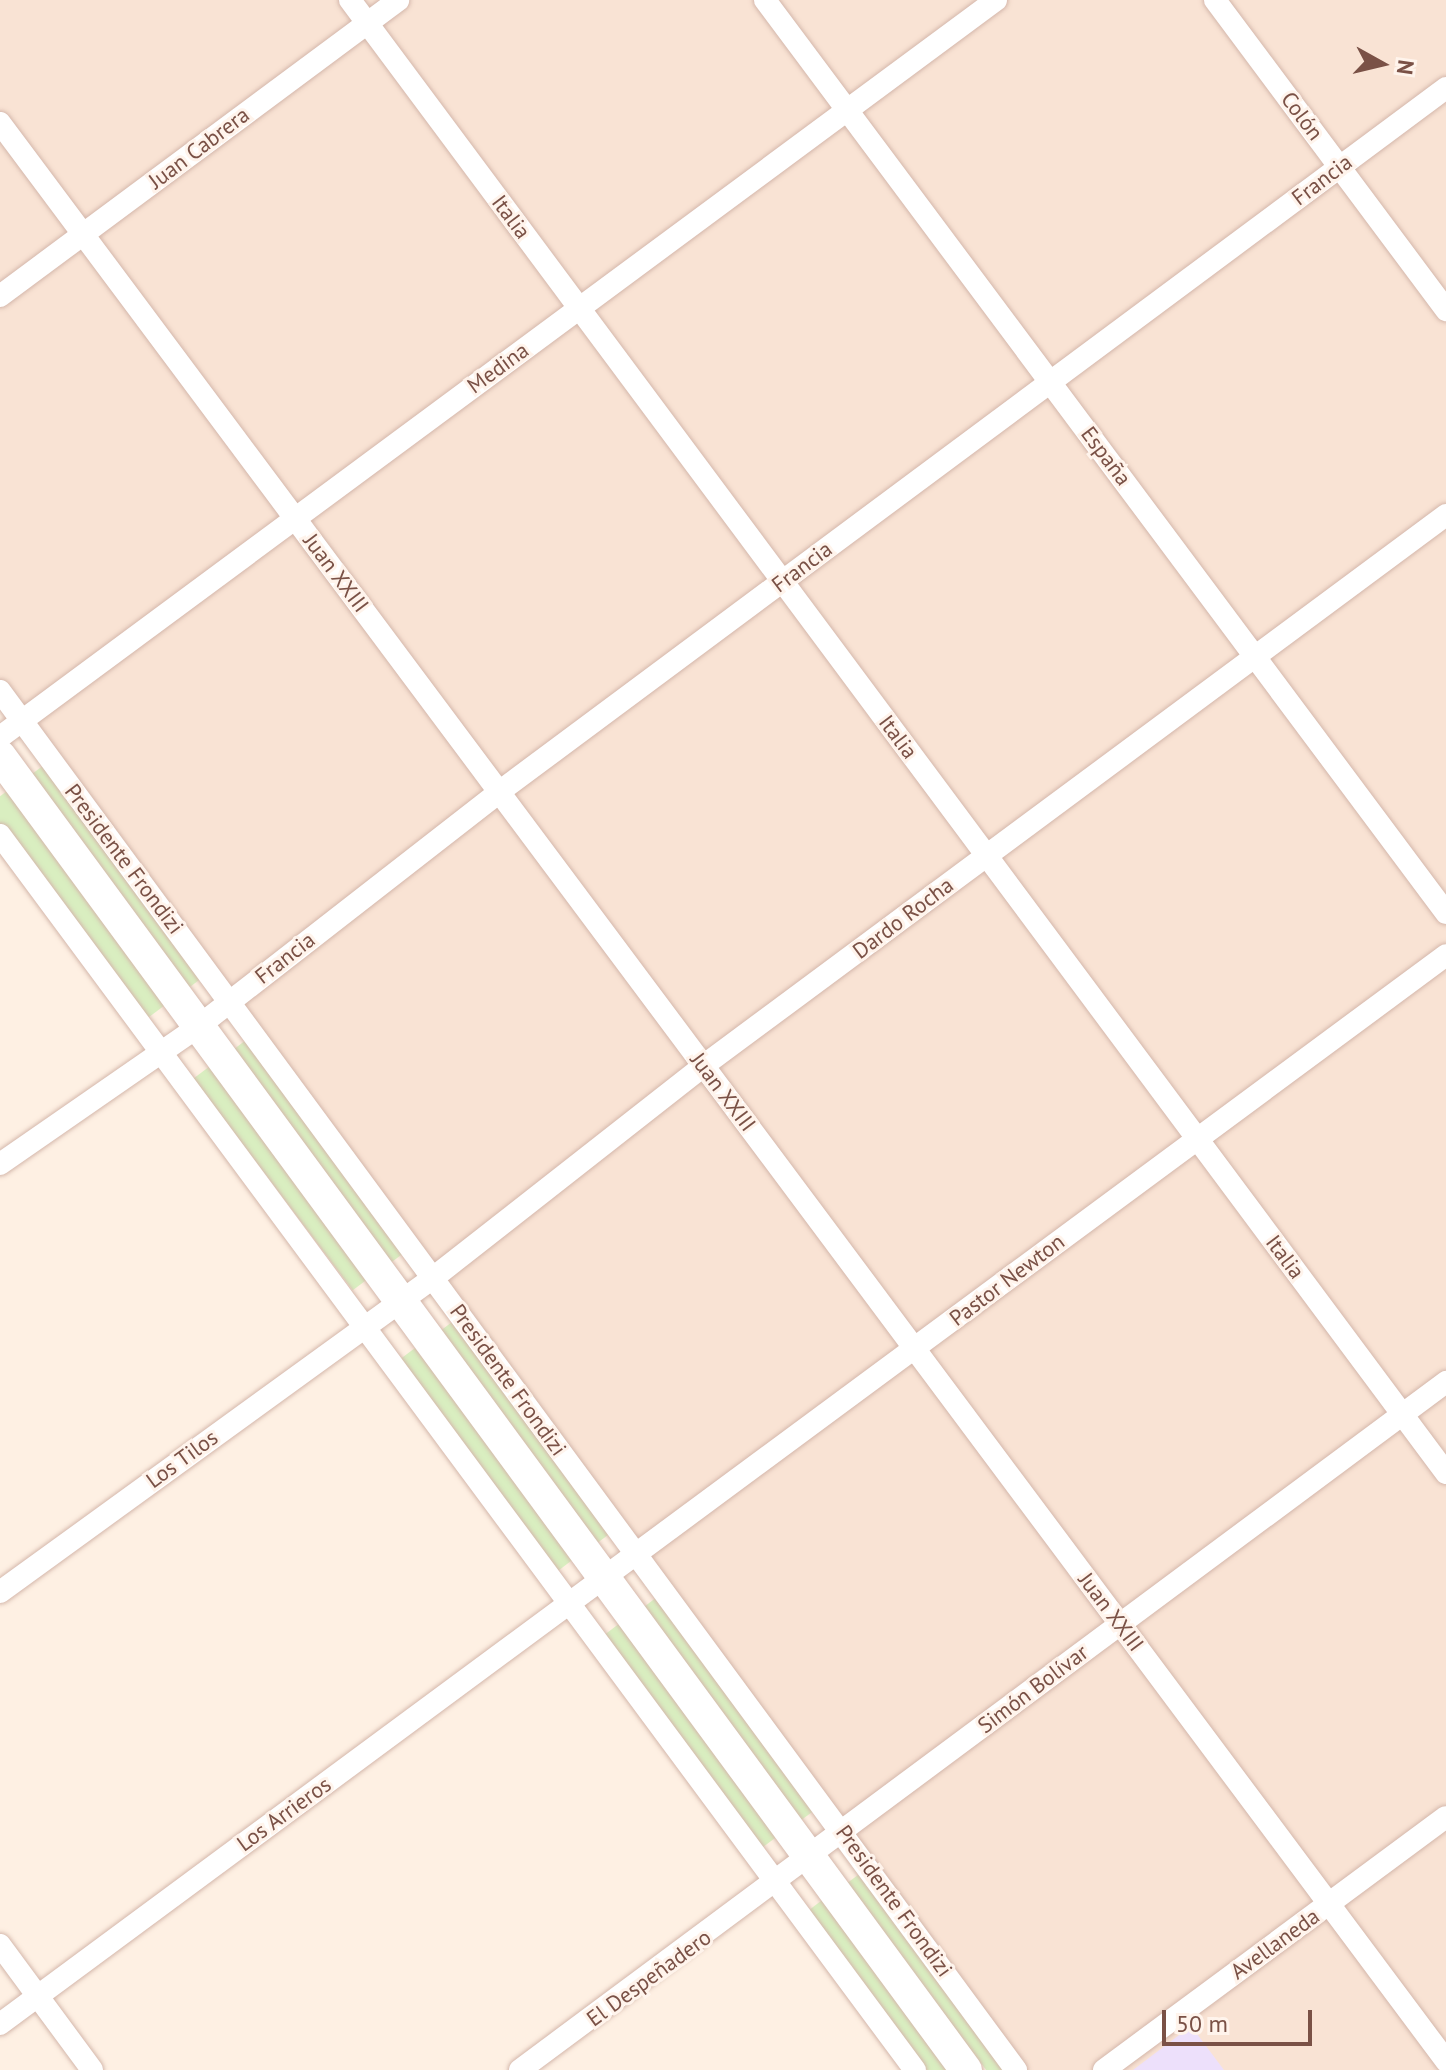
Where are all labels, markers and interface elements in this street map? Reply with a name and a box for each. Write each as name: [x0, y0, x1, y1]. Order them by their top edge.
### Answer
north arrow: [1342, 24, 1422, 104]
text: N: [1391, 58, 1421, 76]
street label: Colón: [1275, 87, 1329, 145]
street label: Juan Cabrera: [143, 102, 255, 194]
street label: Francia: [1287, 149, 1357, 211]
street label: Italia: [486, 190, 536, 244]
street label: Medina: [462, 337, 534, 399]
street label: España: [1075, 421, 1137, 491]
street label: Juan XXIII: [298, 528, 374, 618]
street label: Francia: [767, 536, 837, 598]
street label: Italia: [873, 710, 923, 764]
street label: Presidente Frondizi: [59, 779, 189, 939]
street label: Dardo Rocha: [848, 872, 958, 964]
street label: Francia: [250, 927, 320, 989]
street label: Juan XXIII: [685, 1047, 761, 1137]
street label: Pastor Newton: [944, 1228, 1070, 1332]
street label: Italia: [1260, 1230, 1310, 1284]
street label: Presidente Frondizi: [444, 1299, 572, 1461]
street label: Los Tilos: [141, 1424, 223, 1494]
street label: Juan XXIII: [1073, 1567, 1149, 1657]
street label: Simón Bolívar: [973, 1639, 1093, 1739]
street label: Los Arrieros: [232, 1771, 336, 1857]
street label: Presidente Frondizi: [830, 1820, 958, 1982]
street label: Avellaneda: [1225, 1903, 1325, 1985]
street label: El Despeñadero: [582, 1924, 716, 2032]
scale bar: [1166, 1994, 1316, 2044]
text: 50 m: [1176, 2008, 1228, 2039]

